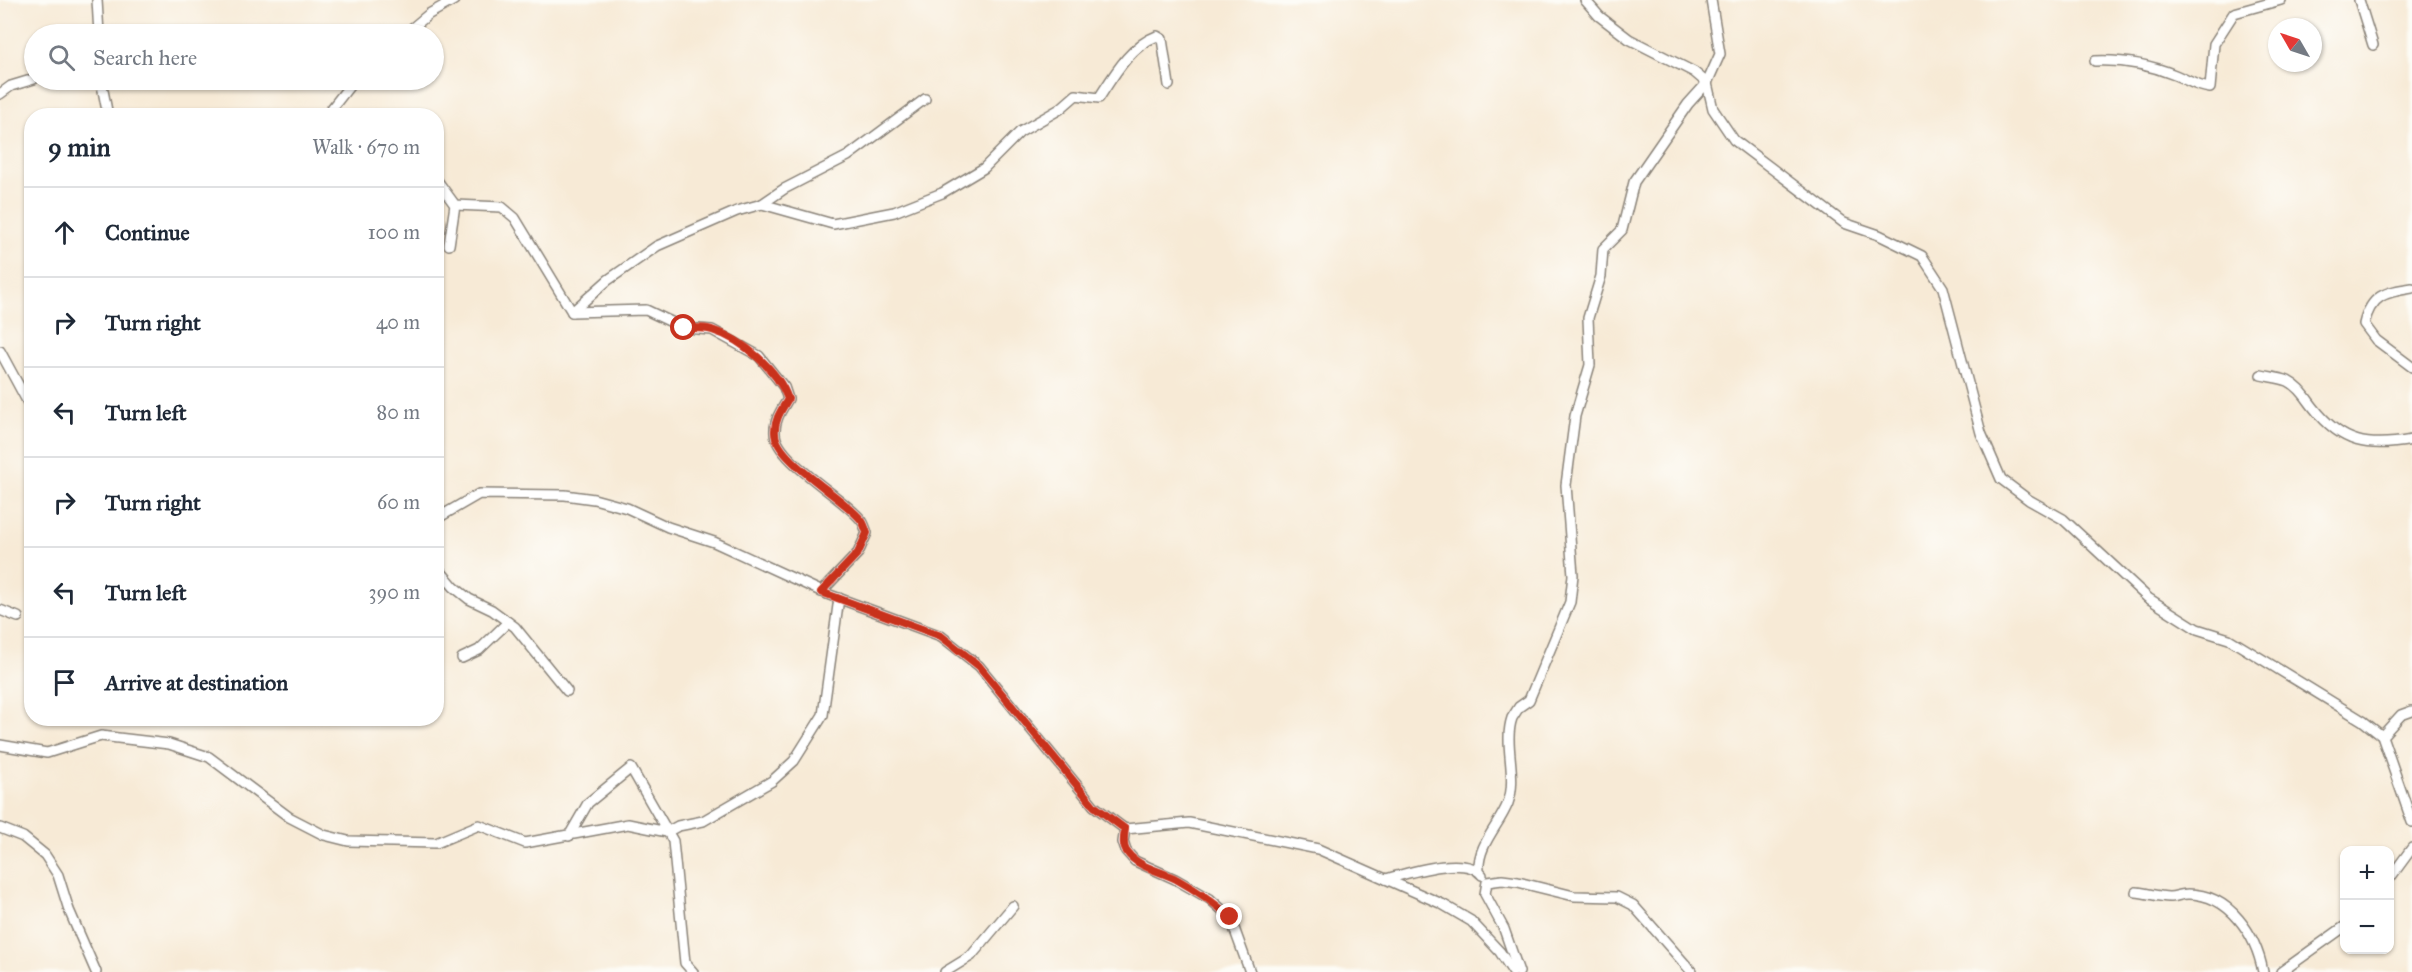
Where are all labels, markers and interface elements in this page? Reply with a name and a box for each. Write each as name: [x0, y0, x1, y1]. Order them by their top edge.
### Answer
north arrow: [2268, 18, 2322, 72]
search box: [24, 24, 444, 90]
icon: search: [45, 41, 78, 74]
text: Search here: [93, 44, 197, 71]
text: 9 min: [48, 131, 111, 163]
text: Walk · 670 m: [312, 135, 420, 159]
icon: ahead: [48, 216, 81, 249]
text: Continue: [105, 219, 190, 246]
text: 100 m: [368, 220, 420, 244]
icon: right: [48, 306, 81, 339]
text: Turn right: [105, 309, 201, 336]
text: 40 m: [376, 310, 420, 334]
route start: [670, 314, 696, 340]
icon: left: [48, 396, 81, 429]
text: Turn left: [105, 399, 187, 426]
text: 80 m: [377, 400, 420, 424]
icon: right: [48, 486, 81, 519]
text: Turn right: [105, 489, 201, 516]
text: 60 m: [377, 490, 420, 514]
icon: left: [48, 576, 81, 609]
text: Turn left: [105, 579, 187, 606]
text: 390 m: [369, 580, 420, 604]
icon: arrive: [48, 666, 81, 699]
text: Arrive at destination: [105, 669, 288, 696]
map controls: [2340, 846, 2394, 954]
button: +: [2340, 846, 2394, 900]
button: −: [2340, 900, 2394, 954]
route end: [1216, 903, 1242, 929]

